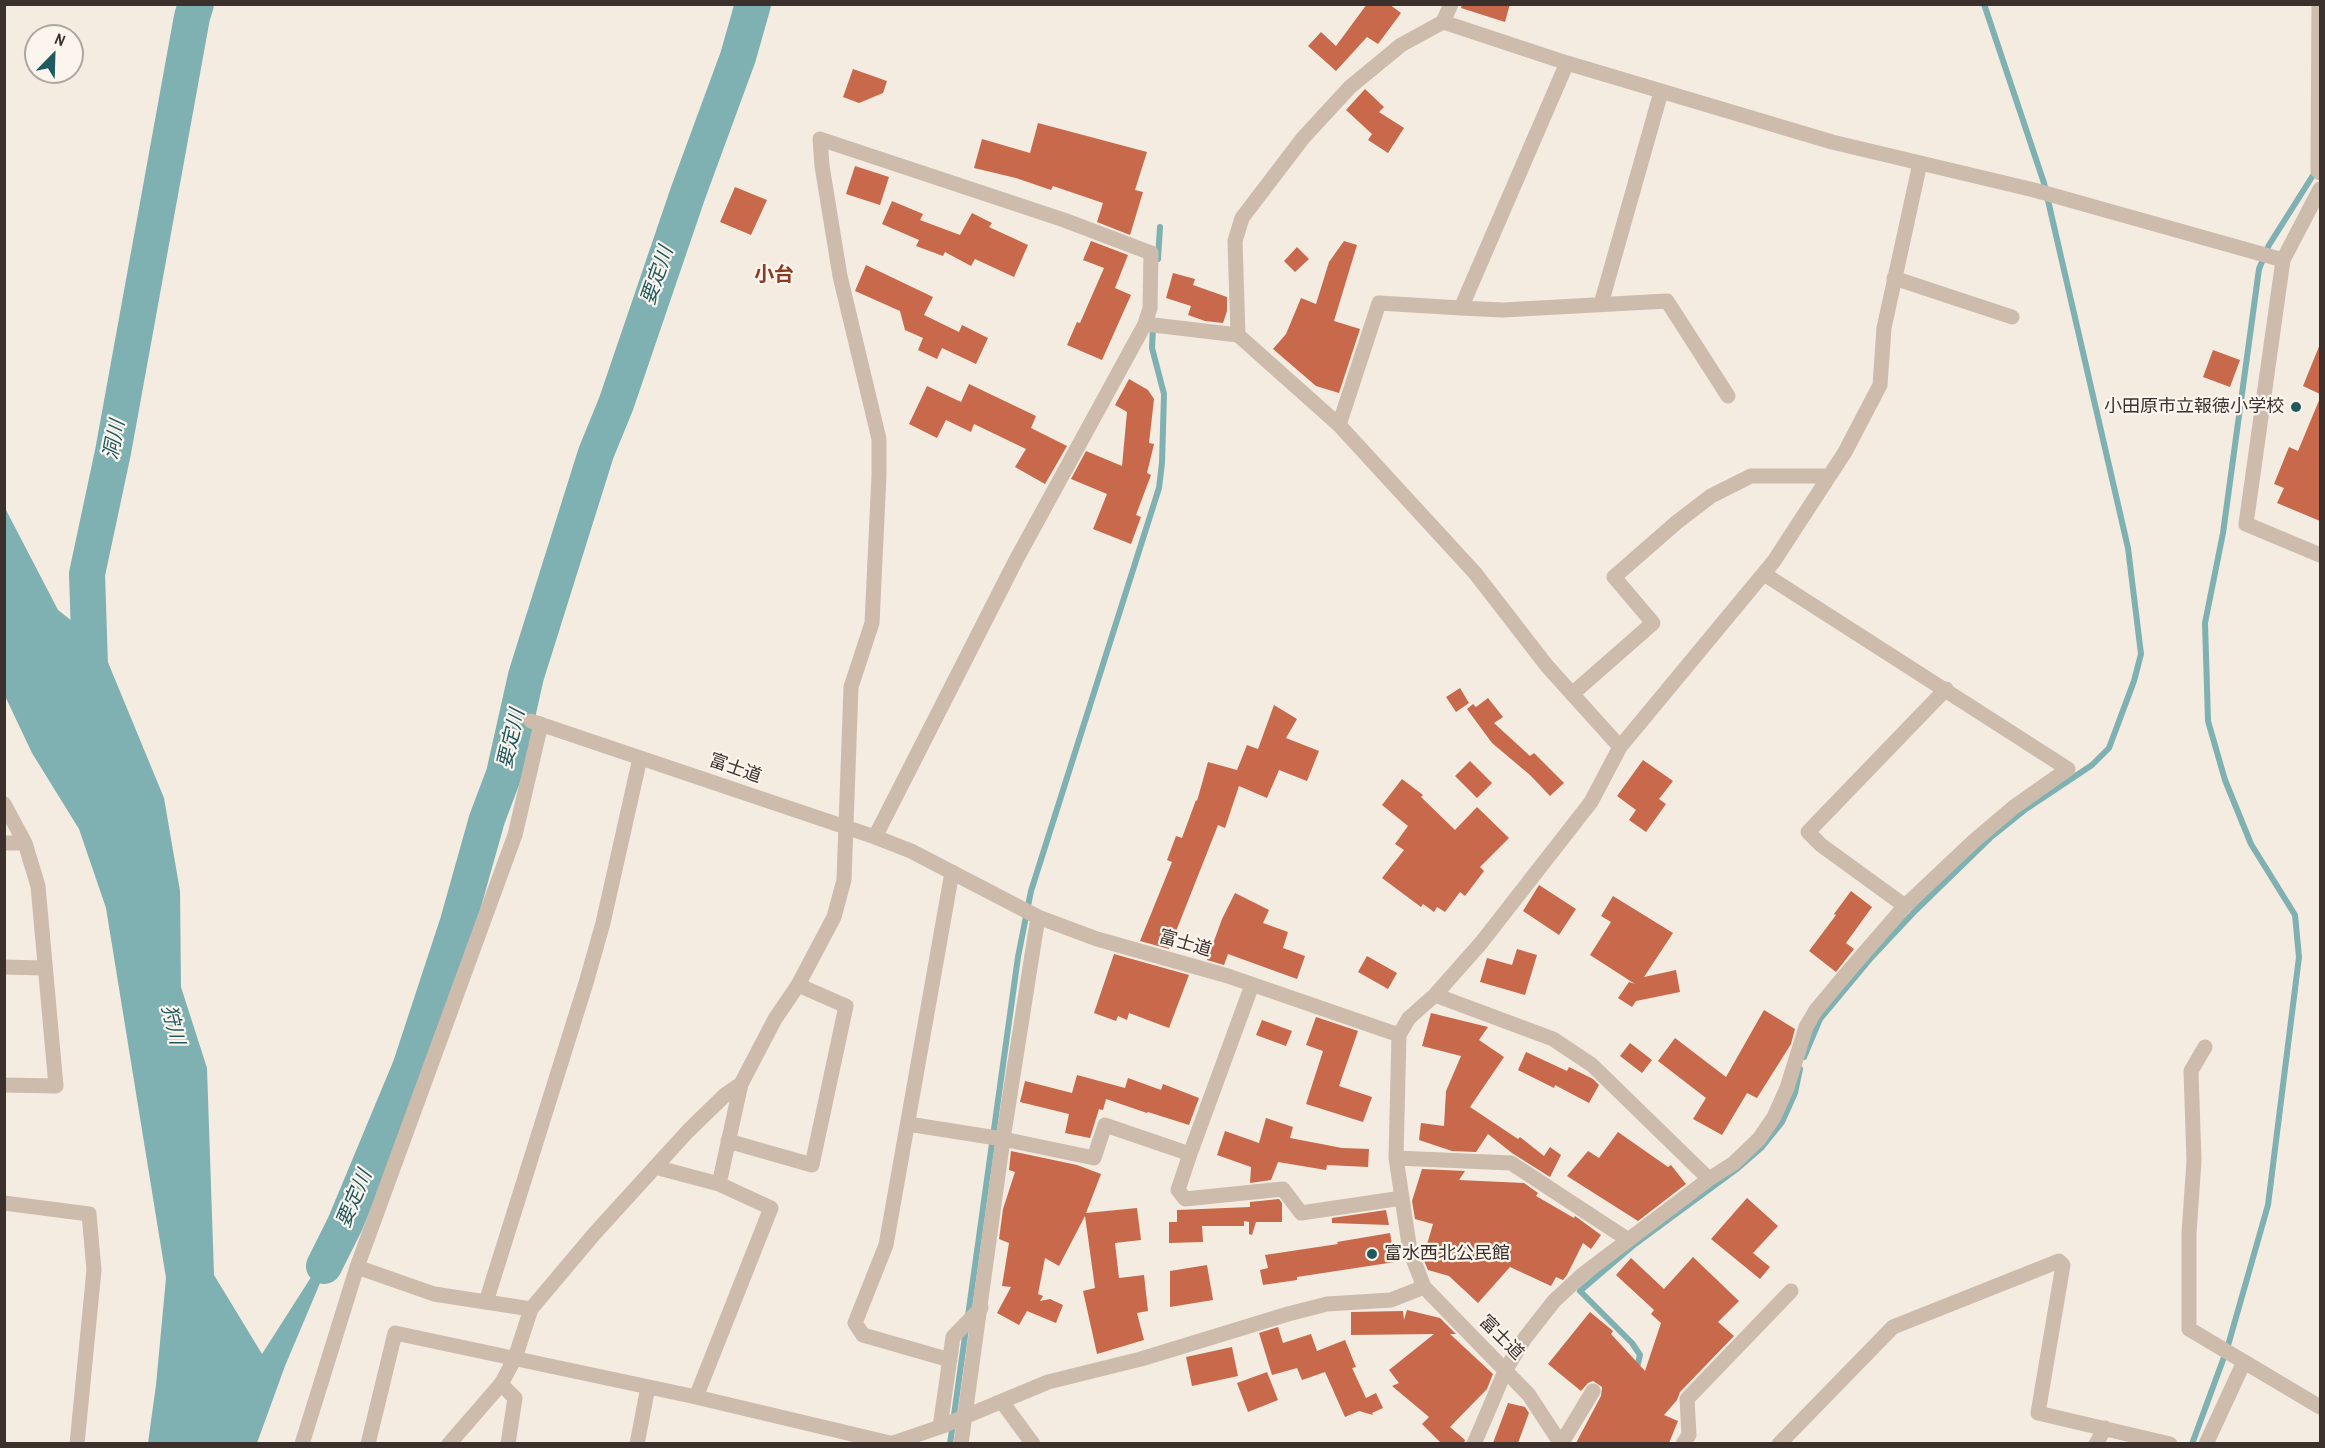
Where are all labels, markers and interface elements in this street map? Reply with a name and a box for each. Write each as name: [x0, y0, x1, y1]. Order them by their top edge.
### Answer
north arrow: [24, 24, 84, 84]
text: N: [52, 27, 69, 51]
water label: 要定川: [637, 244, 679, 308]
district label: 小台: [754, 264, 794, 288]
place label: 小田原市立報徳小学校: [2104, 396, 2284, 418]
marker: 小田原市立報徳小学校: [2289, 400, 2303, 414]
water label: 洞川: [99, 418, 131, 462]
water label: 要定川: [494, 707, 530, 771]
street label: 富士道: [706, 750, 764, 788]
street label: 富士道: [1156, 926, 1214, 962]
water label: 狩川: [156, 1003, 188, 1047]
water label: 要定川: [332, 1167, 378, 1231]
place label: 富水西北公民館: [1384, 1243, 1510, 1265]
marker: 富水西北公民館: [1365, 1247, 1379, 1261]
street label: 富士道: [1474, 1311, 1528, 1365]

